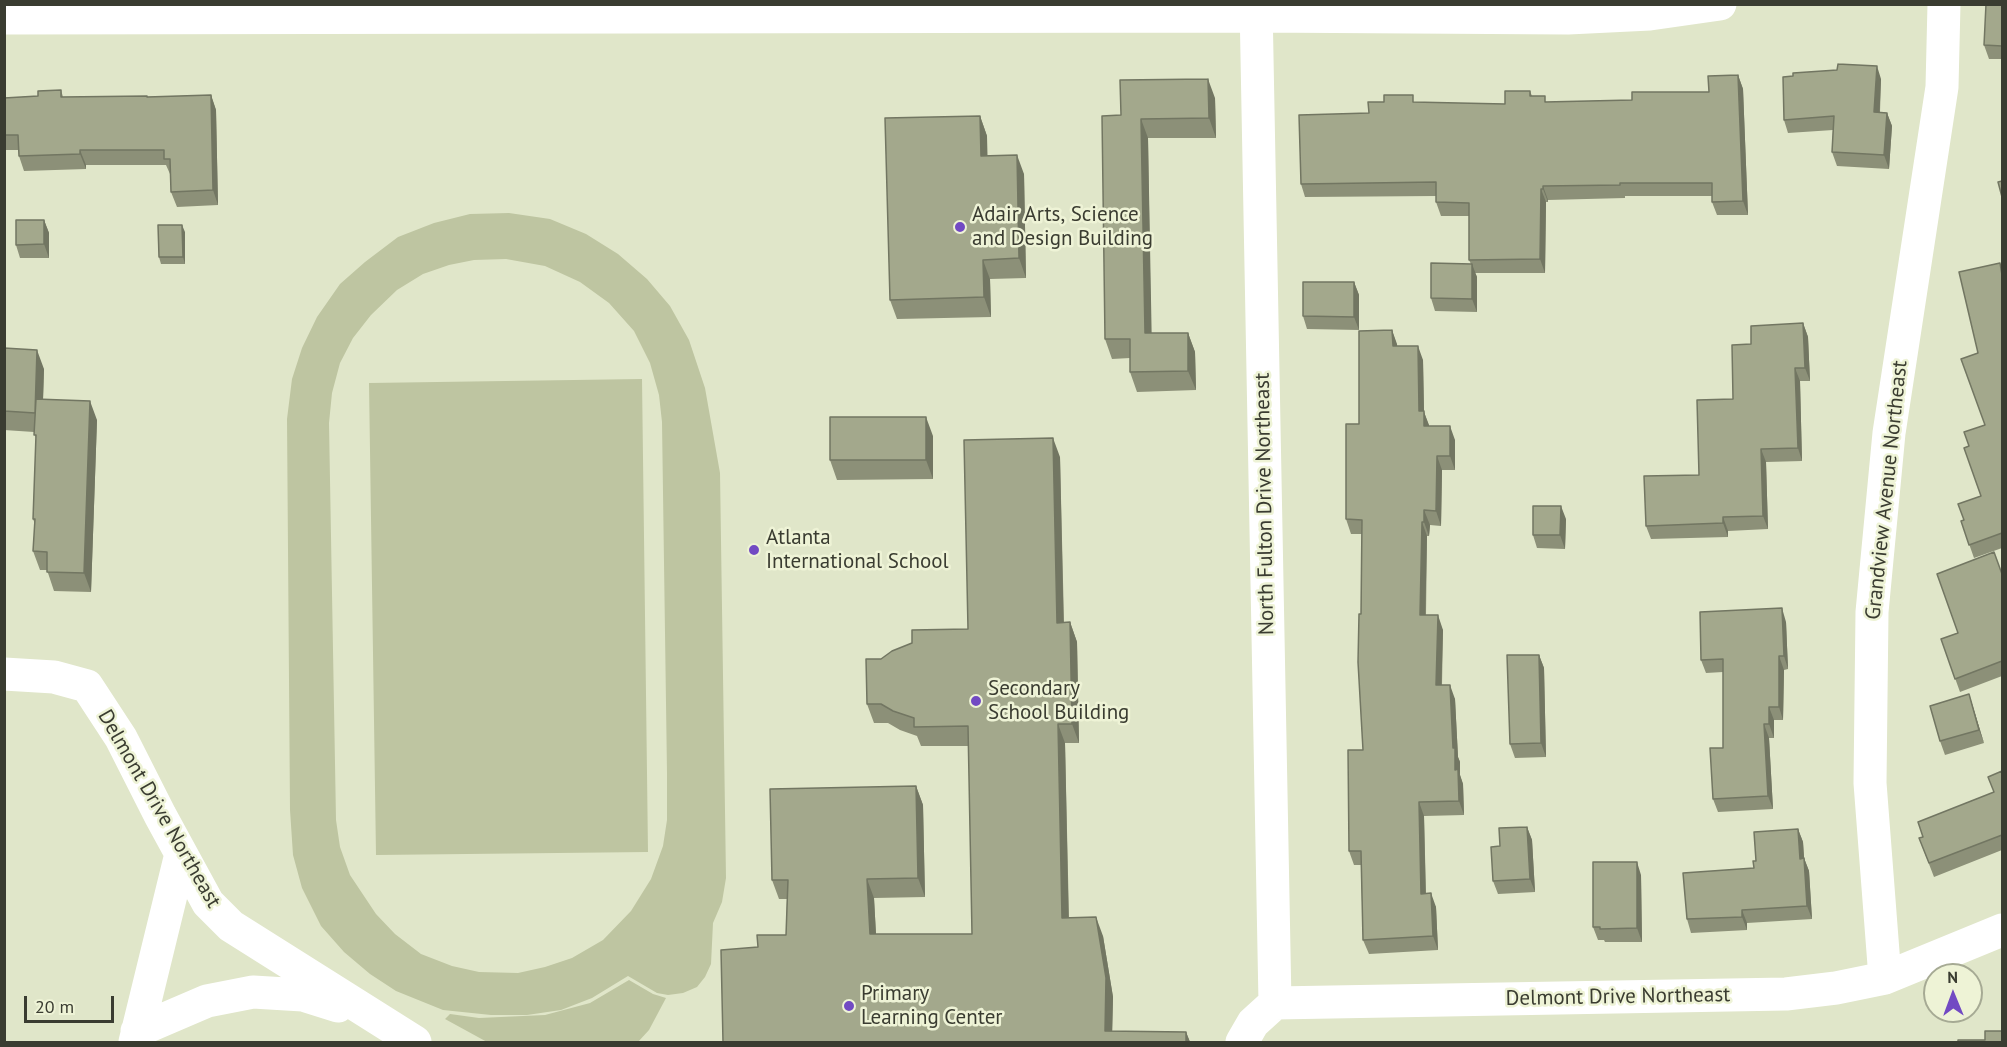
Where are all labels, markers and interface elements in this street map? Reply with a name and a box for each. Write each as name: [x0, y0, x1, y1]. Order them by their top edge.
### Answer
place label: Adair Arts, Science and Design Building: [972, 202, 1153, 252]
marker: Adair Arts, Science and Design Building: [953, 220, 967, 234]
street label: Grandview Avenue Northeast: [1861, 359, 1913, 621]
street label: North Fulton Drive Northeast: [1250, 373, 1280, 635]
place label: Atlanta International School: [766, 525, 949, 575]
marker: Atlanta International School: [747, 543, 761, 557]
place label: Secondary School Building: [988, 676, 1129, 726]
marker: Secondary School Building: [969, 694, 983, 708]
street label: Delmont Drive Northeast: [92, 705, 226, 913]
north arrow: [1923, 963, 1983, 1023]
text: N: [1947, 967, 1958, 987]
place label: Primary Learning Center: [861, 981, 1002, 1031]
street label: Delmont Drive Northeast: [1506, 982, 1730, 1012]
scale bar: [27, 984, 117, 1022]
text: 20 m: [35, 995, 74, 1018]
marker: Primary Learning Center: [842, 999, 856, 1013]

